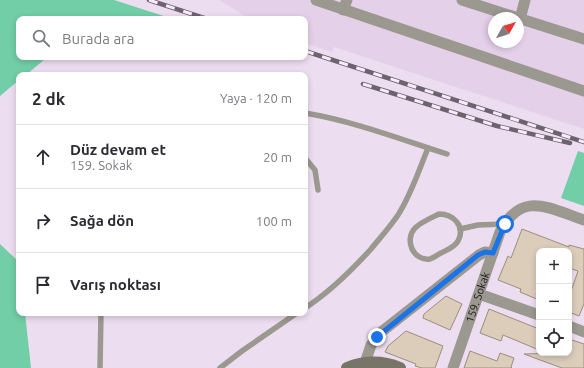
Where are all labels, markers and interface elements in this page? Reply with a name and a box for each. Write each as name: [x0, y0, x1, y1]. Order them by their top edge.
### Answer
north arrow: [488, 12, 524, 48]
search box: [16, 16, 308, 60]
icon: search: [30, 27, 52, 49]
text: Burada ara: [62, 30, 134, 47]
text: 2 dk: [32, 89, 65, 108]
text: Yaya · 120 m: [220, 91, 292, 105]
text: Düz devam et: [70, 141, 166, 158]
icon: ahead: [32, 146, 54, 168]
text: 20 m: [263, 150, 292, 164]
text: 159. Sokak: [70, 158, 132, 172]
icon: right: [32, 210, 54, 232]
text: Sağa dön: [70, 212, 134, 229]
text: 100 m: [256, 214, 292, 228]
route start: [496, 215, 514, 233]
map controls: [536, 248, 572, 356]
button: +: [536, 248, 572, 284]
street label: 159. Sokak: [463, 270, 492, 324]
icon: arrive: [32, 274, 54, 296]
text: Varış noktası: [70, 276, 161, 293]
button: −: [536, 284, 572, 320]
button: locate: [536, 320, 572, 356]
route end: [368, 328, 386, 346]

